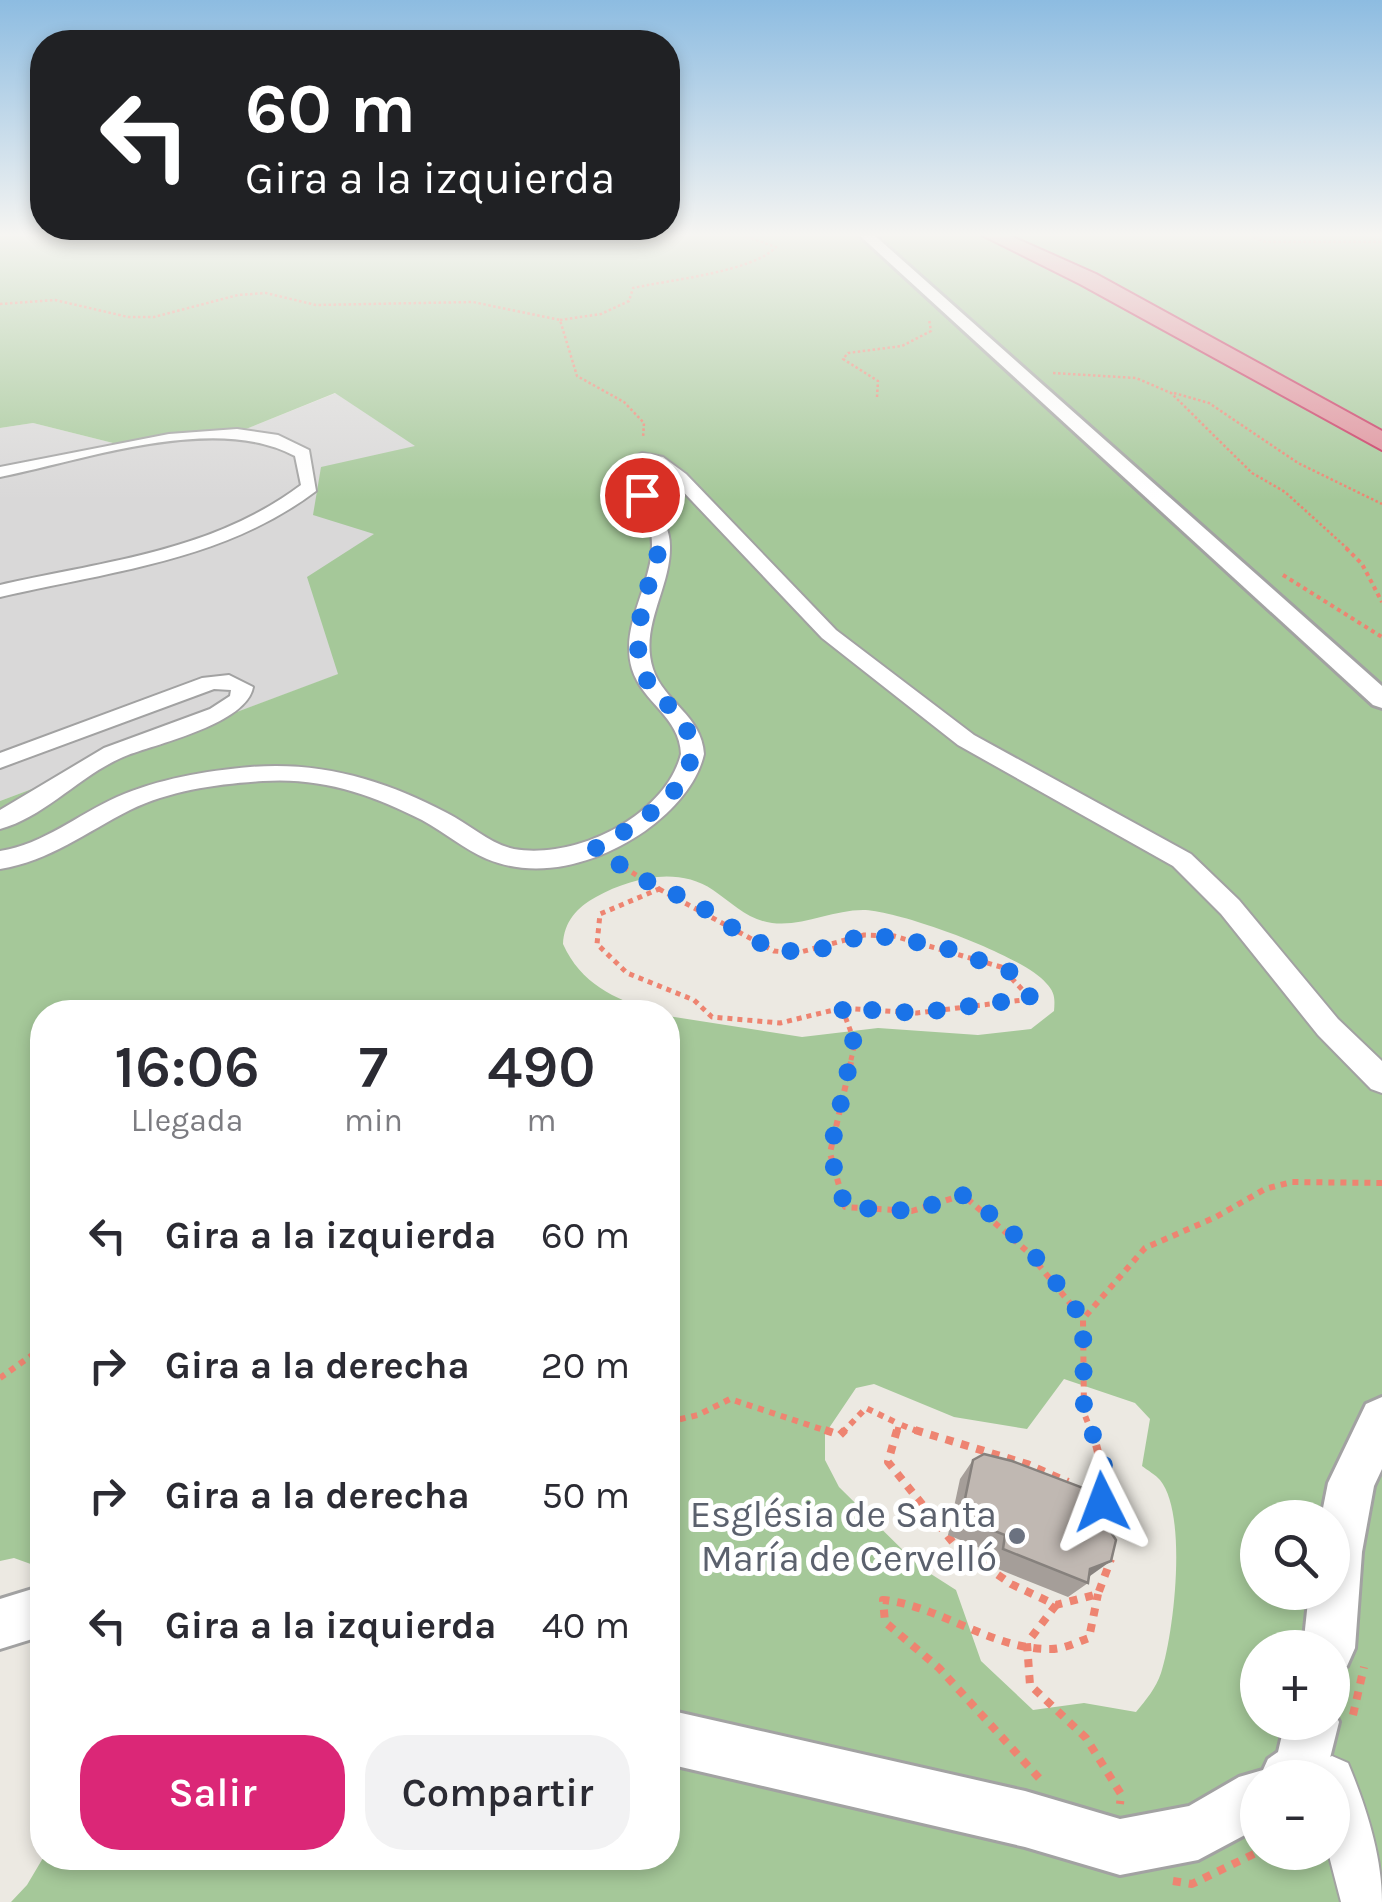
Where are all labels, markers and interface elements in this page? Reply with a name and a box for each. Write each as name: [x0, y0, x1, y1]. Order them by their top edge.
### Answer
text: 60 m: [245, 68, 416, 150]
icon: left: [80, 70, 210, 200]
text: Gira a la izquierda: [245, 152, 615, 204]
pin: [600, 453, 685, 538]
icon: arrive: [615, 468, 670, 523]
text: 16:06: [114, 1032, 260, 1102]
text: 7: [359, 1032, 388, 1102]
text: 490: [487, 1032, 596, 1102]
text: Llegada: [131, 1102, 243, 1139]
text: min: [344, 1102, 403, 1139]
text: m: [526, 1102, 556, 1139]
icon: left: [80, 1208, 135, 1263]
text: Gira a la izquierda: [165, 1213, 497, 1258]
text: 60 m: [541, 1213, 630, 1258]
icon: right: [80, 1338, 135, 1393]
text: Gira a la derecha: [165, 1343, 470, 1388]
text: 20 m: [541, 1343, 630, 1388]
position arrow: [1050, 1450, 1154, 1554]
icon: right: [80, 1468, 135, 1523]
text: Gira a la derecha: [165, 1473, 470, 1518]
text: 50 m: [541, 1473, 630, 1518]
place label: Església de Santa María de Cervelló: [690, 1492, 997, 1581]
map controls: [1240, 1500, 1350, 1870]
button: search: [1240, 1500, 1350, 1610]
marker: Església de Santa María de Cervelló: [1006, 1525, 1028, 1547]
icon: left: [80, 1598, 135, 1653]
text: Gira a la izquierda: [165, 1603, 497, 1648]
text: 40 m: [542, 1603, 630, 1648]
button: +: [1240, 1630, 1350, 1740]
button: Salir: [80, 1735, 345, 1850]
button: Compartir: [365, 1735, 630, 1850]
button: −: [1240, 1760, 1350, 1870]

